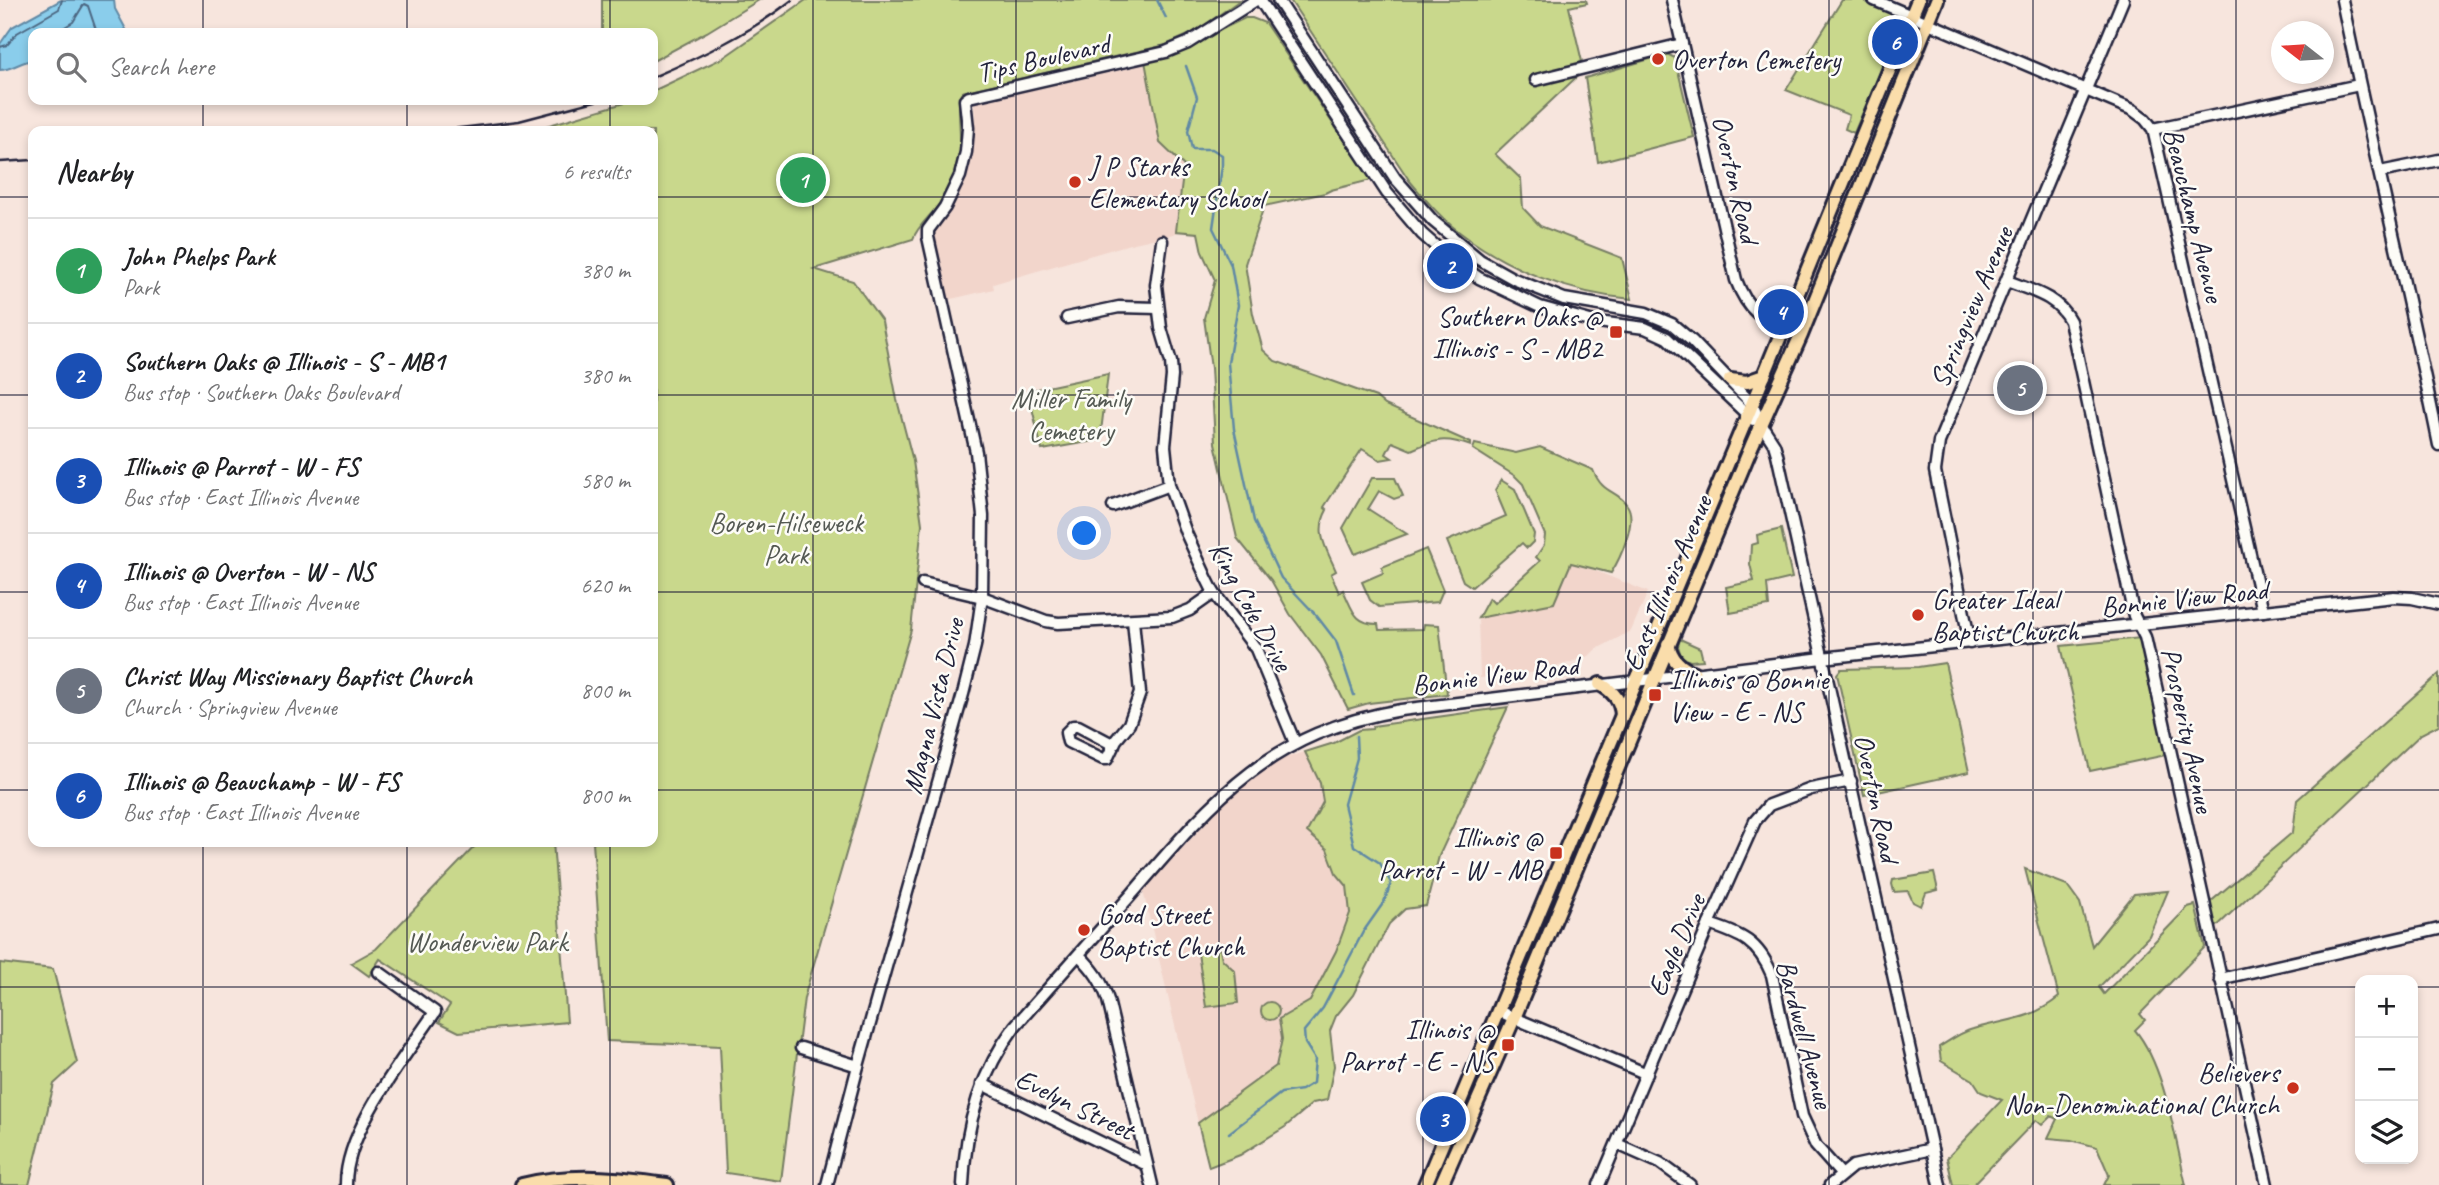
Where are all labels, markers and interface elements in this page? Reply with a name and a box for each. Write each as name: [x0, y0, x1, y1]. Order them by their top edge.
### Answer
pin: 6: [1872, 16, 1918, 68]
north arrow: [2271, 21, 2334, 84]
street label: Tips Boulevard: [973, 25, 1117, 90]
search box: [28, 28, 658, 105]
place label: Overton Cemetery: [1672, 42, 1843, 77]
icon: search: [52, 48, 90, 86]
text: Search here: [108, 50, 214, 83]
marker: Overton Cemetery: [1650, 51, 1666, 67]
street label: Overton Road: [1704, 112, 1769, 250]
street label: Beauchamp Avenue: [2156, 125, 2233, 307]
place label: J P Starks Elementary School: [1087, 149, 1269, 216]
text: Nearby: [56, 153, 132, 191]
pin: 1: [780, 154, 826, 206]
text: 6 results: [563, 157, 630, 186]
marker: J P Starks Elementary School: [1067, 174, 1083, 190]
street label: Springview Avenue: [1921, 220, 2021, 393]
text: John Phelps Park: [123, 240, 275, 273]
pin: 2: [1427, 240, 1473, 292]
text: 1: [74, 256, 84, 285]
text: 380 m: [581, 256, 630, 285]
text: Park: [123, 273, 159, 302]
pin: 4: [1758, 286, 1804, 338]
place label: Southern Oaks @ Illinois - S - MB2: [1432, 299, 1604, 366]
marker: Southern Oaks @ Illinois - S - MB2: [1608, 324, 1624, 340]
text: Southern Oaks @ Illinois - S - MB1: [123, 345, 445, 378]
text: 2: [74, 361, 84, 390]
text: 380 m: [581, 361, 630, 390]
pin: 5: [1997, 362, 2043, 414]
text: Bus stop · Southern Oaks Boulevard: [123, 378, 399, 407]
park label: Miller Family Cemetery: [1011, 381, 1133, 448]
text: Illinois @ Parrot - W - FS: [123, 450, 359, 483]
text: 3: [74, 466, 84, 495]
text: 580 m: [581, 466, 630, 495]
text: Bus stop · East Illinois Avenue: [123, 483, 358, 512]
street label: East Illinois Avenue: [1614, 488, 1720, 676]
park label: Boren-Hilseweck Park: [709, 505, 865, 572]
your location: [1067, 516, 1101, 550]
street label: King Cole Drive: [1201, 535, 1302, 679]
text: Illinois @ Overton - W - NS: [123, 555, 374, 588]
text: 4: [74, 571, 84, 600]
text: 620 m: [581, 571, 630, 600]
street label: Bonnie View Road: [2099, 571, 2273, 624]
place label: Greater Ideal Baptist Church: [1932, 582, 2080, 649]
text: Bus stop · East Illinois Avenue: [123, 588, 358, 617]
marker: Greater Ideal Baptist Church: [1910, 607, 1926, 623]
street label: Magna Vista Drive: [894, 613, 972, 797]
street label: Prosperity Avenue: [2153, 644, 2223, 817]
street label: Bonnie View Road: [1410, 647, 1584, 703]
text: Christ Way Missionary Baptist Church: [123, 660, 472, 693]
place label: Illinois @ Bonnie View - E - NS: [1669, 662, 1830, 729]
text: 5: [74, 676, 84, 705]
text: 800 m: [581, 676, 630, 705]
marker: Illinois @ Bonnie View - E - NS: [1647, 687, 1663, 703]
text: Church · Springview Avenue: [123, 693, 337, 722]
street label: Overton Road: [1846, 731, 1908, 869]
text: Illinois @ Beauchamp - W - FS: [123, 765, 399, 798]
text: 6: [74, 781, 84, 810]
text: 800 m: [581, 781, 630, 810]
text: Bus stop · East Illinois Avenue: [123, 798, 358, 827]
place label: Illinois @ Parrot - W - MB: [1379, 820, 1545, 887]
marker: Illinois @ Parrot - W - MB: [1548, 845, 1564, 861]
street label: Eagle Drive: [1639, 887, 1714, 1001]
place label: Good Street Baptist Church: [1098, 897, 1246, 964]
marker: Good Street Baptist Church: [1076, 922, 1092, 938]
park label: Wonderview Park: [407, 924, 570, 959]
street label: Bardwell Avenue: [1768, 956, 1842, 1114]
map controls: [2355, 975, 2418, 1164]
button: +: [2355, 975, 2418, 1038]
place label: Illinois @ Parrot - E - NS: [1340, 1012, 1497, 1079]
marker: Illinois @ Parrot - E - NS: [1500, 1037, 1516, 1053]
button: −: [2355, 1038, 2418, 1101]
place label: Believers Non-Denominational Church: [2005, 1055, 2281, 1122]
street label: Evelyn Street: [1010, 1060, 1142, 1149]
marker: Believers Non-Denominational Church: [2285, 1080, 2301, 1096]
pin: 3: [1420, 1093, 1466, 1145]
button: layers: [2355, 1101, 2418, 1164]

